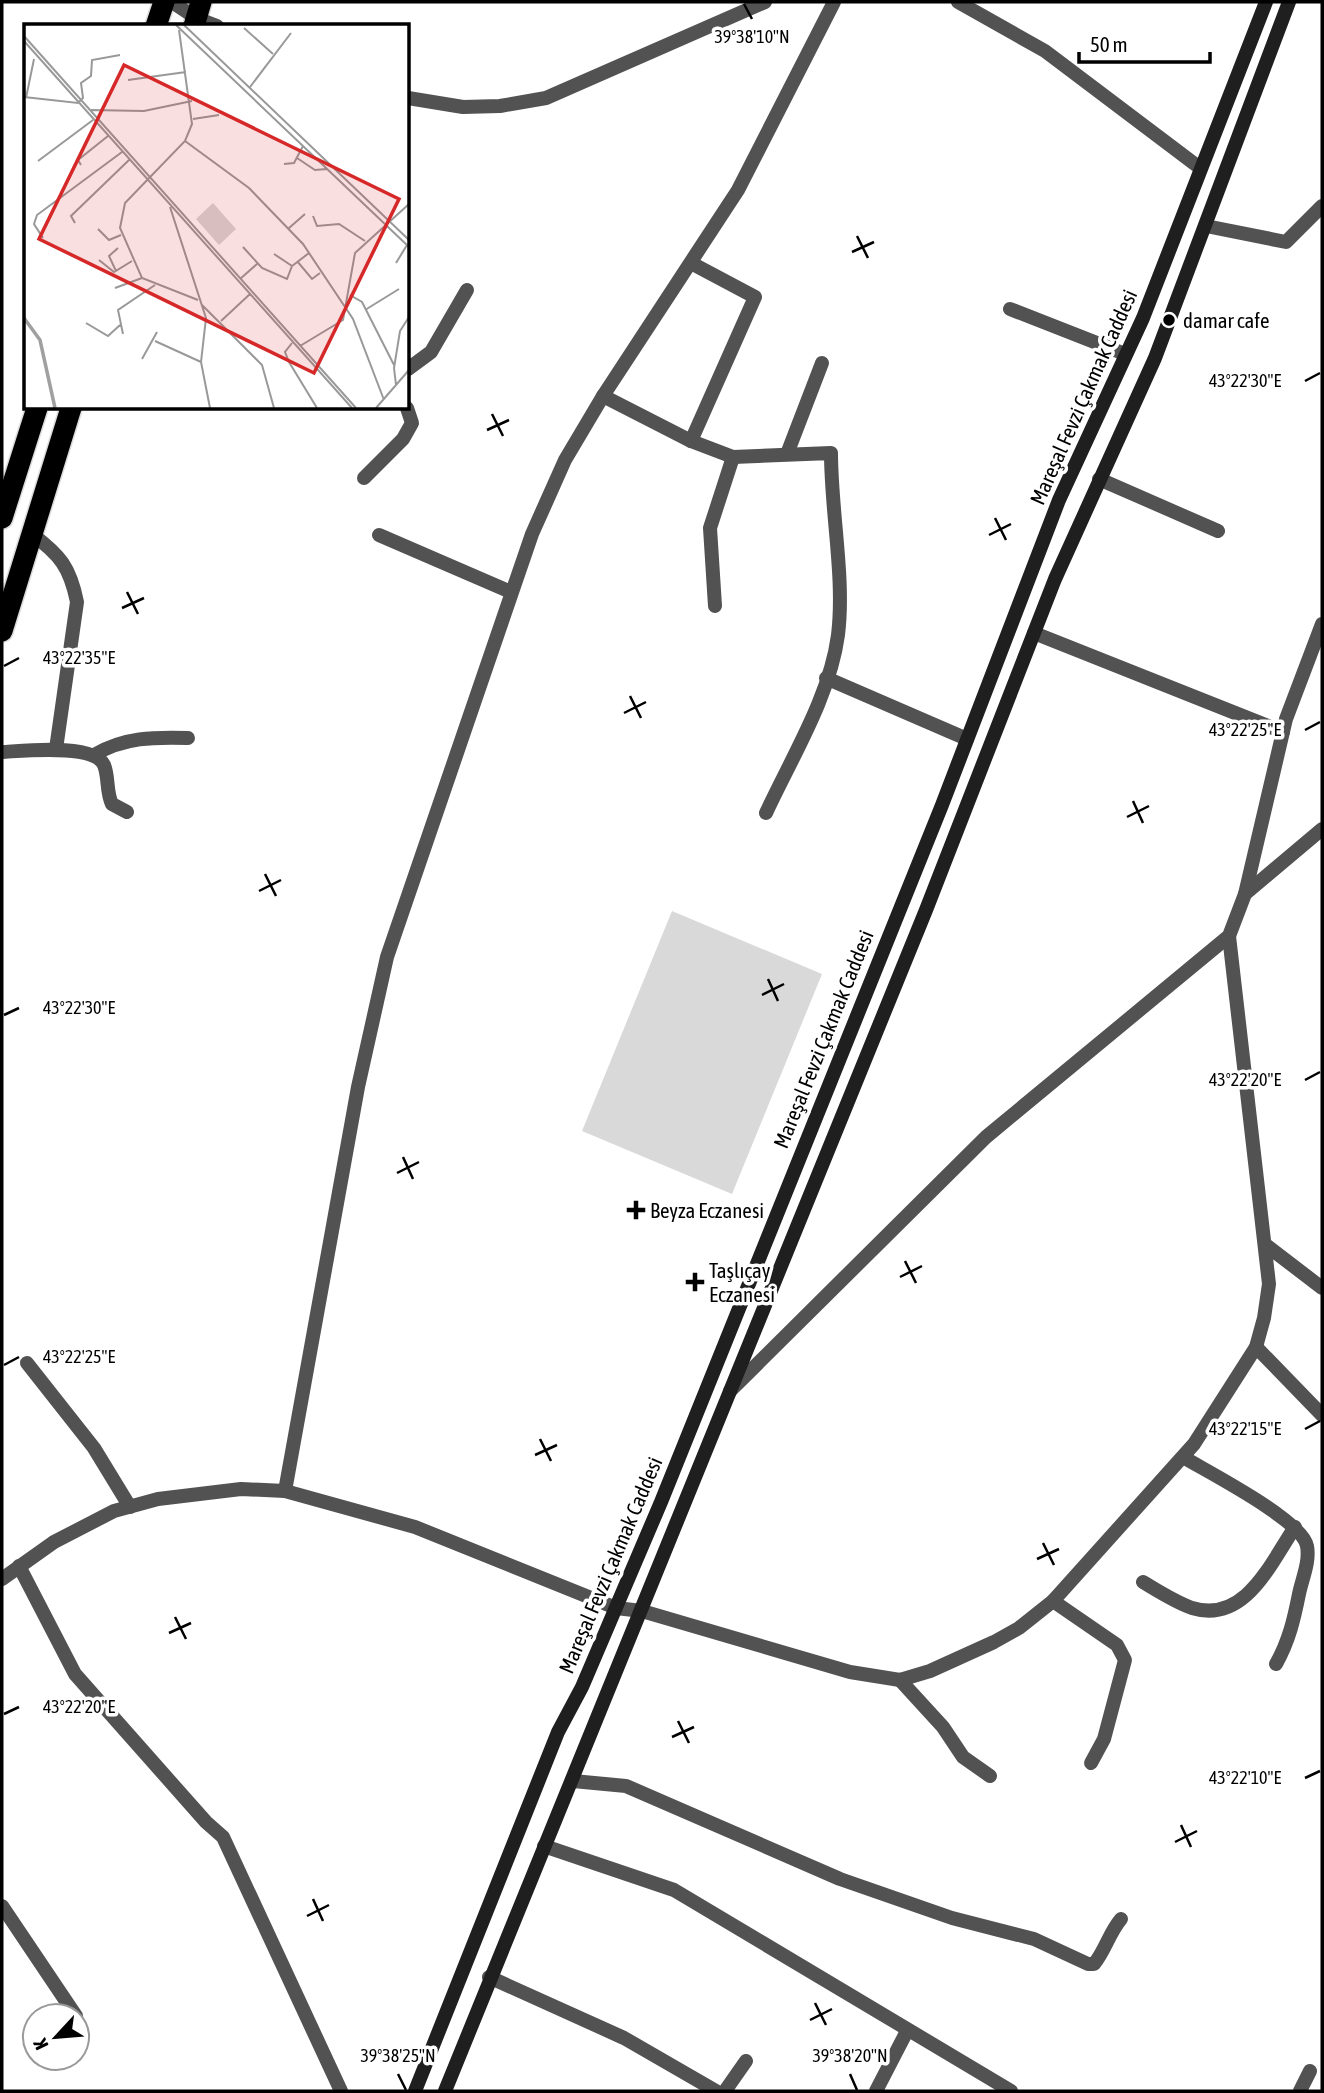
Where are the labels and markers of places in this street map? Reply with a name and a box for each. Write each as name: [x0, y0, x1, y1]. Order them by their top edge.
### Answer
place label: damar cafe: [1183, 308, 1270, 332]
marker: damar cafe: [1161, 312, 1177, 328]
place label: Beyza Eczanesi: [650, 1198, 764, 1222]
marker: Beyza Eczanesi: [628, 1202, 644, 1218]
place label: Taşlıçay Eczanesi: [709, 1258, 775, 1306]
marker: Taşlıçay Eczanesi: [687, 1274, 703, 1290]

